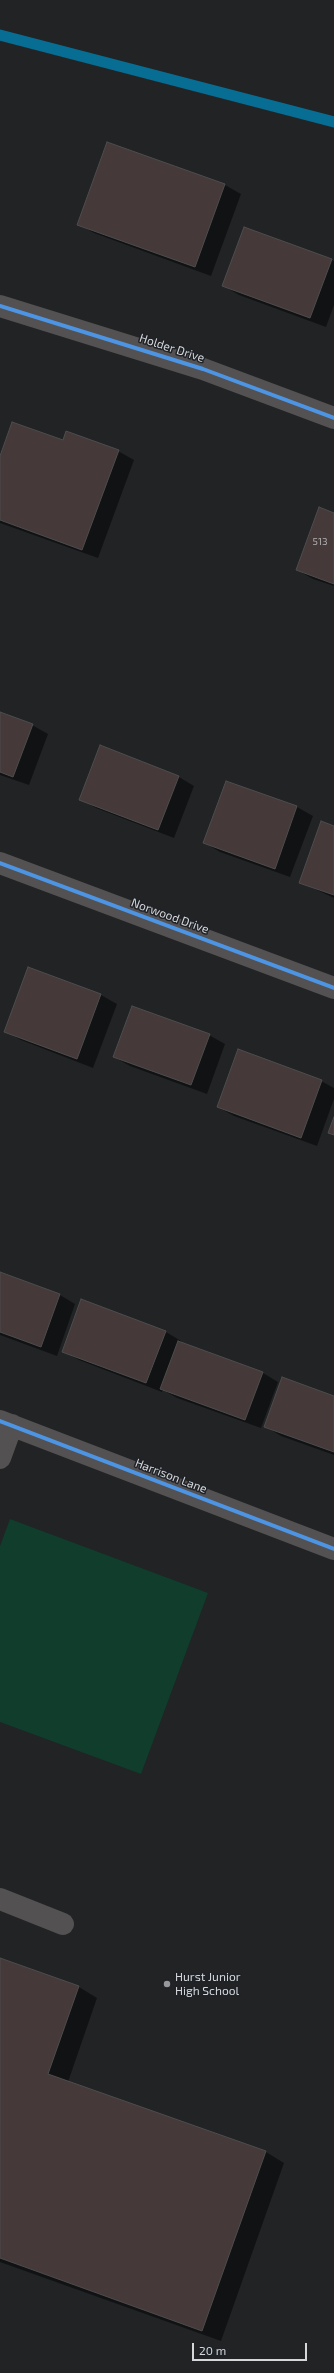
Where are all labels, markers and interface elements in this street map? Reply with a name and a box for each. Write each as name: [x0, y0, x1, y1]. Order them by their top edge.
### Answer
street label: Holder Drive: [138, 331, 206, 365]
house number: 513: [313, 536, 327, 548]
street label: Norwood Drive: [129, 895, 211, 937]
street label: Harrison Lane: [133, 1456, 209, 1496]
place label: Hurst Junior High School: [175, 1970, 241, 1998]
marker: Hurst Junior High School: [162, 1979, 172, 1989]
scale bar: [194, 2335, 309, 2361]
text: 20 m: [199, 2343, 226, 2357]

